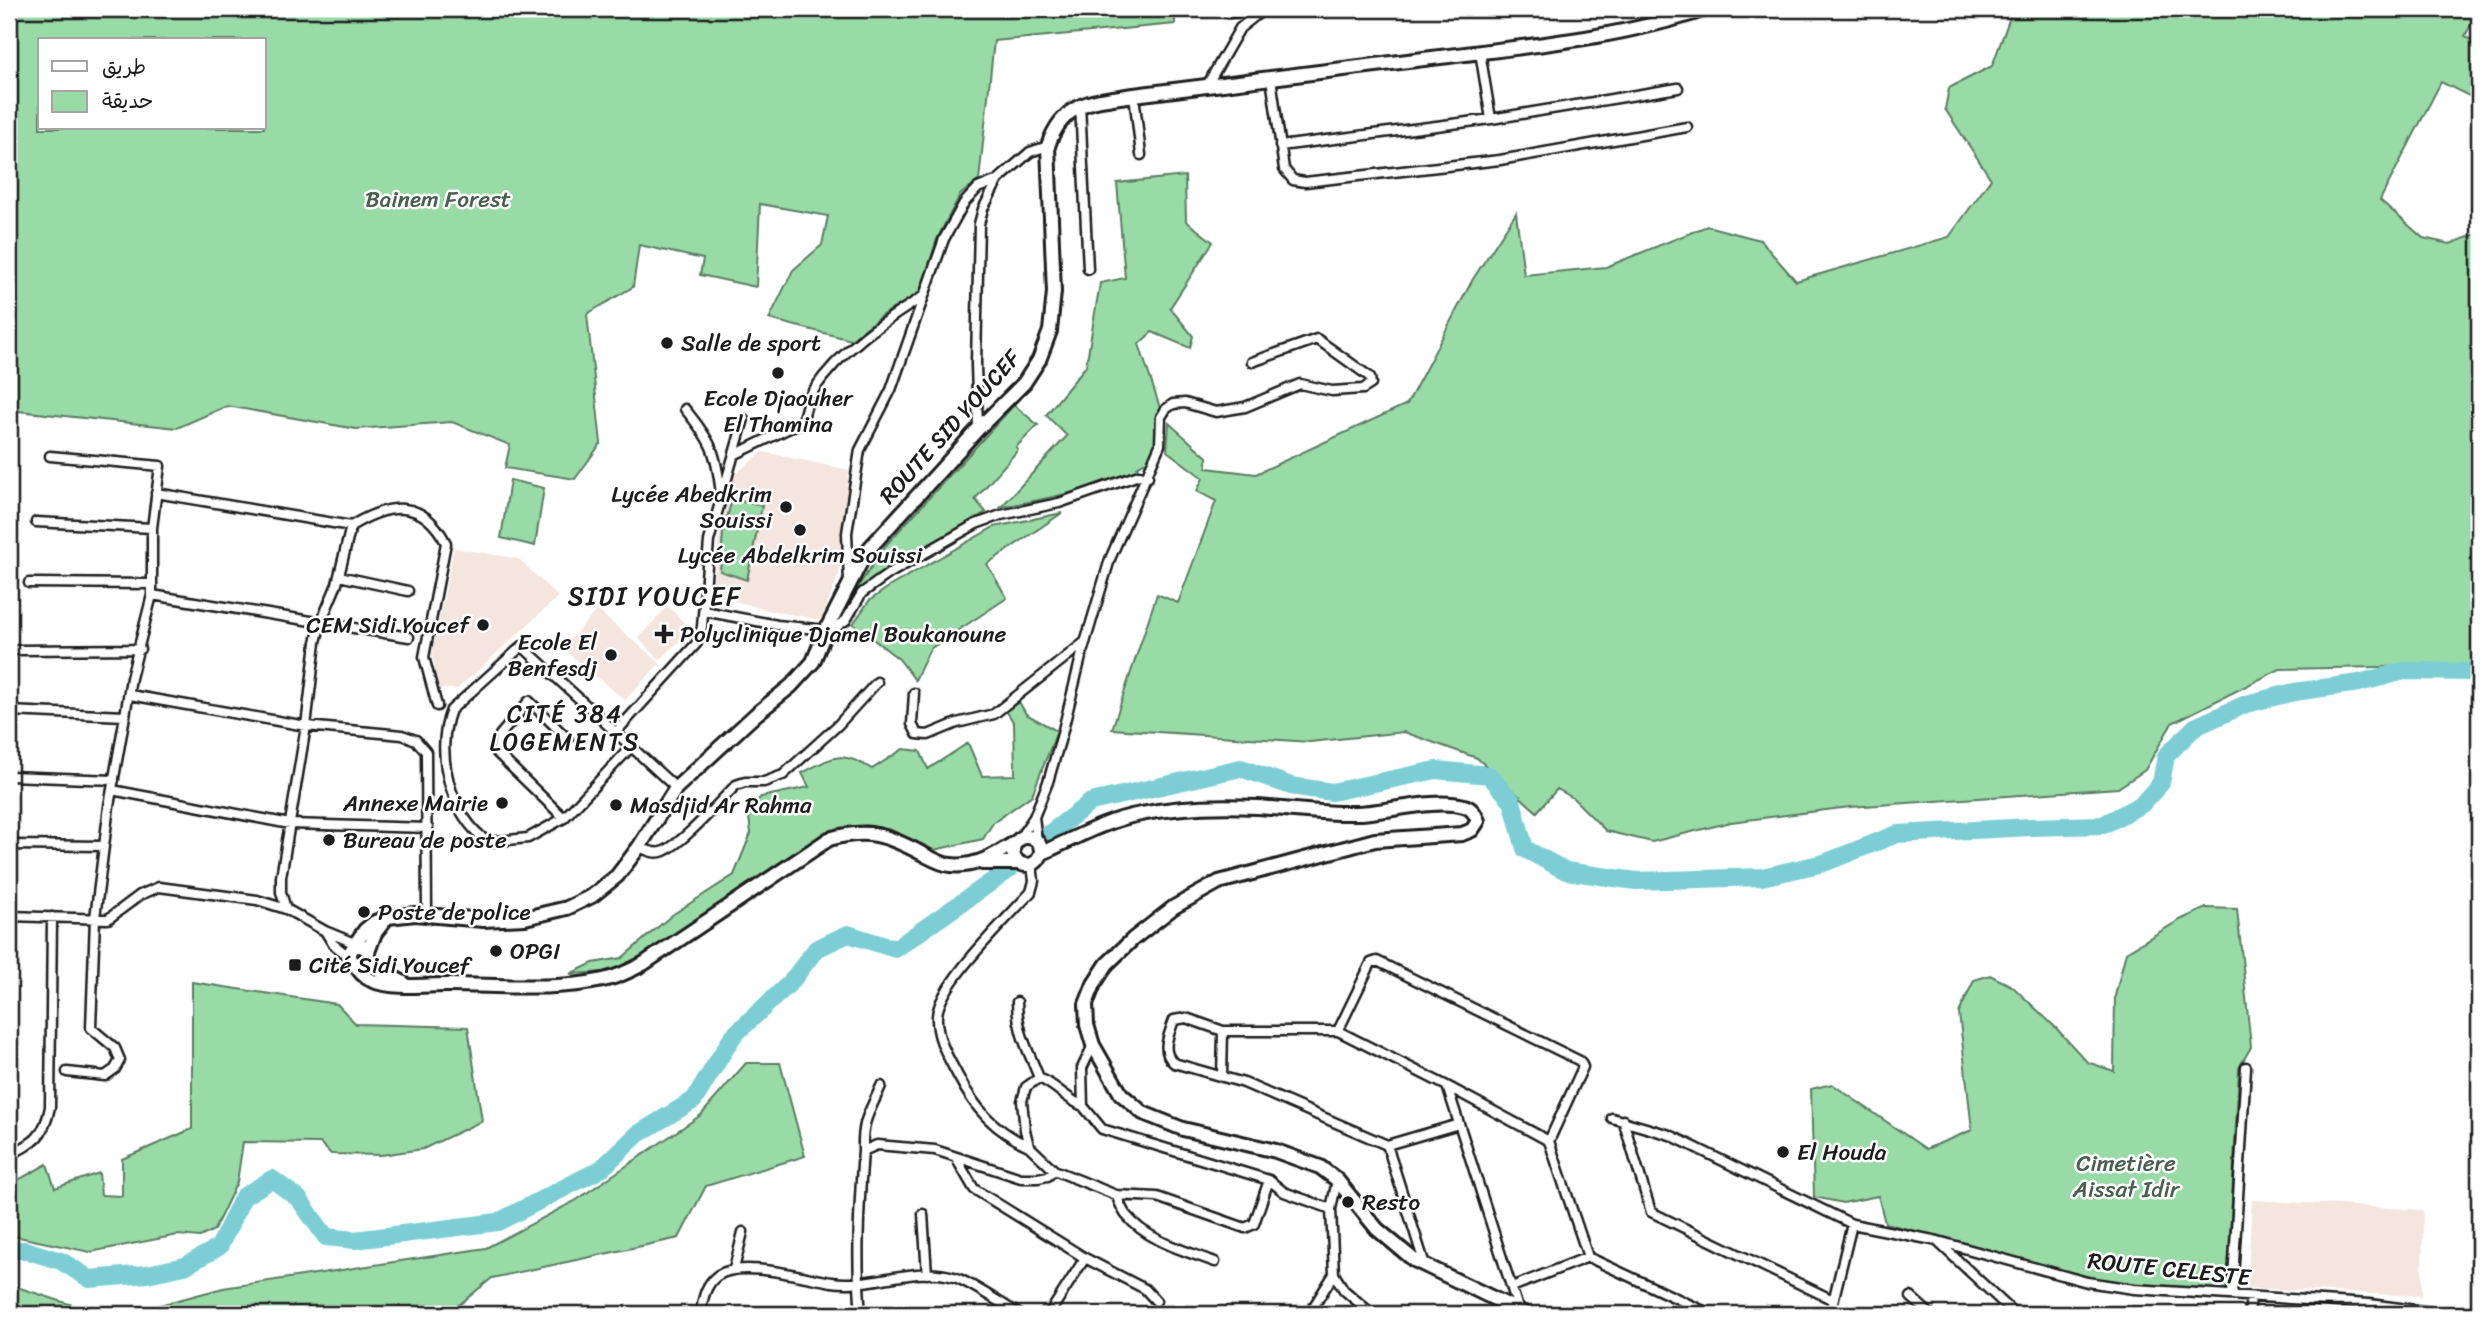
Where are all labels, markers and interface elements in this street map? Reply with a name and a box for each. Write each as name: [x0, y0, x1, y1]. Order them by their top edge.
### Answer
legend: [38, 38, 266, 130]
text: طريق: [102, 48, 146, 86]
text: حديقة: [102, 82, 153, 120]
park label: Bainem Forest: [365, 179, 511, 220]
place label: Salle de sport: [681, 323, 821, 364]
marker: Salle de sport: [659, 335, 675, 351]
street label: ROUTE SID YOUCEF: [869, 339, 1032, 514]
marker: Ecole Djaouher El Thamina: [770, 365, 786, 381]
place label: Ecole Djaouher El Thamina: [704, 378, 854, 445]
place label: Lycée Abedkrim Souissi: [611, 474, 773, 541]
marker: Lycée Abedkrim Souissi: [778, 499, 794, 515]
marker: Lycée Abdelkrim Souissi: [792, 522, 808, 538]
place label: Lycée Abdelkrim Souissi: [678, 535, 923, 576]
district label: SIDI YOUCEF: [568, 573, 742, 619]
place label: CEM Sidi Youcef: [306, 605, 471, 646]
place label: Polyclinique Djamel Boukanoune: [680, 614, 1007, 655]
marker: CEM Sidi Youcef: [475, 617, 491, 633]
place label: Ecole El Benfesdj: [507, 622, 598, 689]
marker: Polyclinique Djamel Boukanoune: [654, 624, 674, 644]
marker: Ecole El Benfesdj: [603, 647, 619, 663]
district label: CITÉ 384 LOGEMENTS: [490, 693, 640, 763]
place label: Annexe Mairie: [342, 783, 488, 824]
place label: Masdjid Ar Rahma: [630, 785, 812, 826]
marker: Annexe Mairie: [494, 795, 510, 811]
marker: Masdjid Ar Rahma: [608, 797, 624, 813]
place label: Bureau de poste: [343, 820, 507, 861]
marker: Bureau de poste: [321, 832, 337, 848]
place label: Poste de police: [378, 892, 531, 933]
marker: Poste de police: [356, 904, 372, 920]
place label: OPGI: [510, 931, 560, 972]
marker: OPGI: [488, 943, 504, 959]
place label: Cité Sidi Youcef: [309, 945, 473, 986]
marker: Cité Sidi Youcef: [287, 957, 303, 973]
place label: El Houda: [1797, 1132, 1887, 1173]
park label: Cimetière Aissat Idir: [2072, 1143, 2181, 1210]
marker: El Houda: [1775, 1144, 1791, 1160]
place label: Resto: [1362, 1182, 1420, 1223]
marker: Resto: [1340, 1194, 1356, 1210]
street label: ROUTE CELESTE: [2086, 1240, 2254, 1298]

